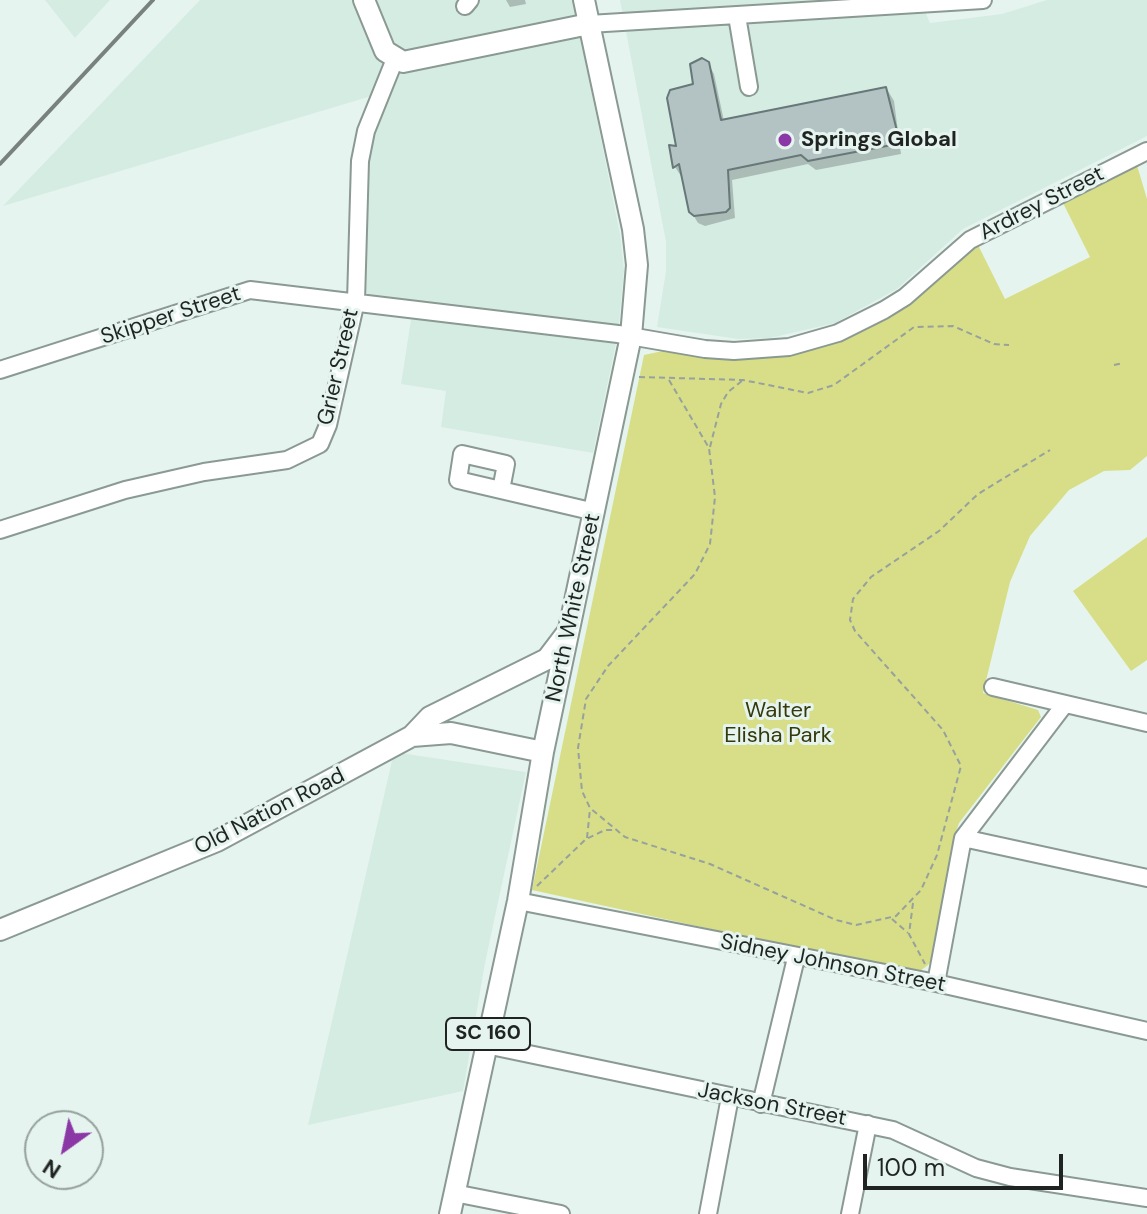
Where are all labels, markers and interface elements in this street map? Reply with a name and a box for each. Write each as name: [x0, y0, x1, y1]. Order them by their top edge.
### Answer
place label: Springs Global: [801, 127, 957, 153]
marker: Springs Global: [776, 131, 794, 149]
street label: Ardrey Street: [975, 161, 1109, 247]
street label: Skipper Street: [98, 281, 244, 351]
street label: Grier Street: [313, 306, 365, 428]
street label: North White Street: [541, 511, 607, 705]
park label: Walter Elisha Park: [724, 698, 832, 750]
street label: Old Nation Road: [190, 763, 350, 861]
street label: Sidney Johnson Street: [718, 929, 948, 999]
road number: SC 160: [446, 1018, 530, 1050]
street label: Jackson Street: [695, 1078, 849, 1132]
north arrow: [24, 1110, 104, 1190]
scale bar: [867, 1138, 1067, 1188]
text: N: [37, 1152, 66, 1185]
text: 100 m: [877, 1152, 945, 1183]

